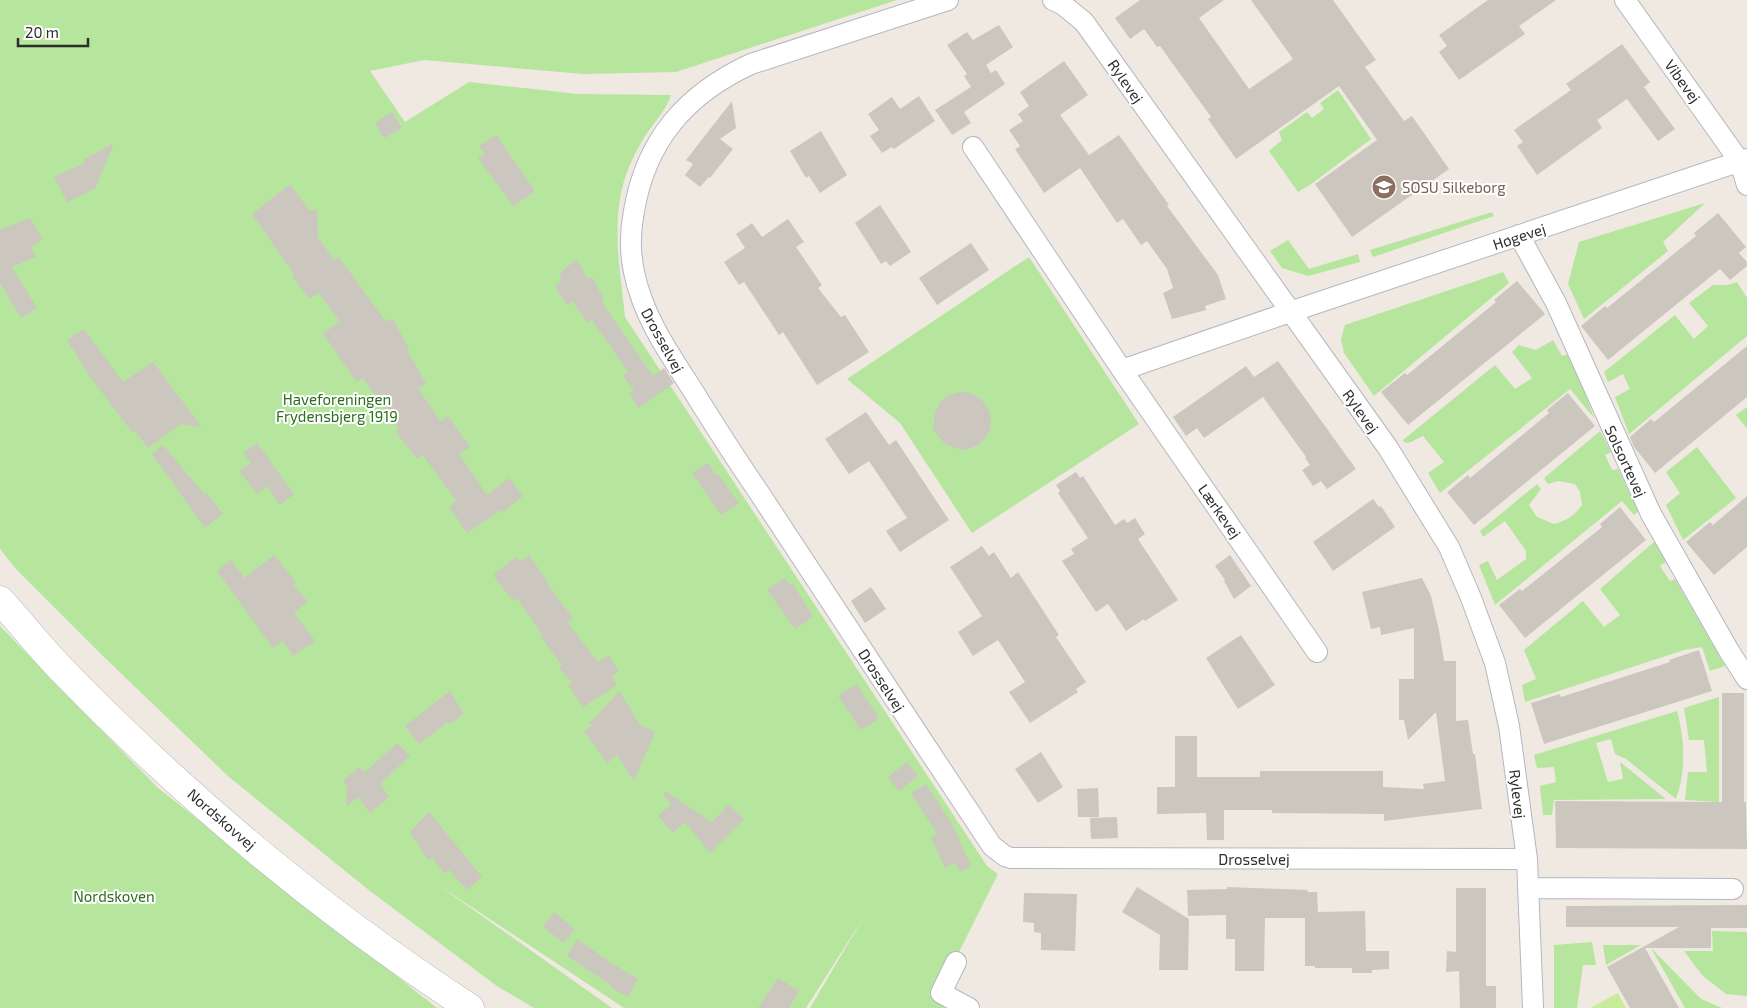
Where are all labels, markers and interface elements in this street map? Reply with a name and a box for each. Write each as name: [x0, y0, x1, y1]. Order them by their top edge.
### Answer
scale bar: [18, 15, 88, 47]
text: 20 m: [25, 23, 59, 41]
street label: Rylevej: [1104, 56, 1148, 107]
street label: Vibevej: [1660, 56, 1705, 107]
school or university icon: SOSU Silkeborg: [1371, 174, 1397, 200]
place label: SOSU Silkeborg: [1402, 178, 1506, 196]
street label: Høgevej: [1490, 219, 1548, 254]
street label: Drosselvej: [637, 304, 688, 376]
street label: Rylevej: [1338, 386, 1383, 437]
park label: Haveforeningen Frydensbjerg 1919: [276, 390, 398, 426]
street label: Solsortevej: [1601, 422, 1650, 500]
street label: Lærkevej: [1194, 480, 1245, 542]
street label: Drosselvej: [854, 645, 909, 715]
street label: Rylevej: [1505, 768, 1530, 820]
street label: Nordskovvej: [183, 784, 260, 854]
street label: Drosselvej: [1218, 850, 1290, 869]
park label: Nordskoven: [73, 887, 155, 905]

